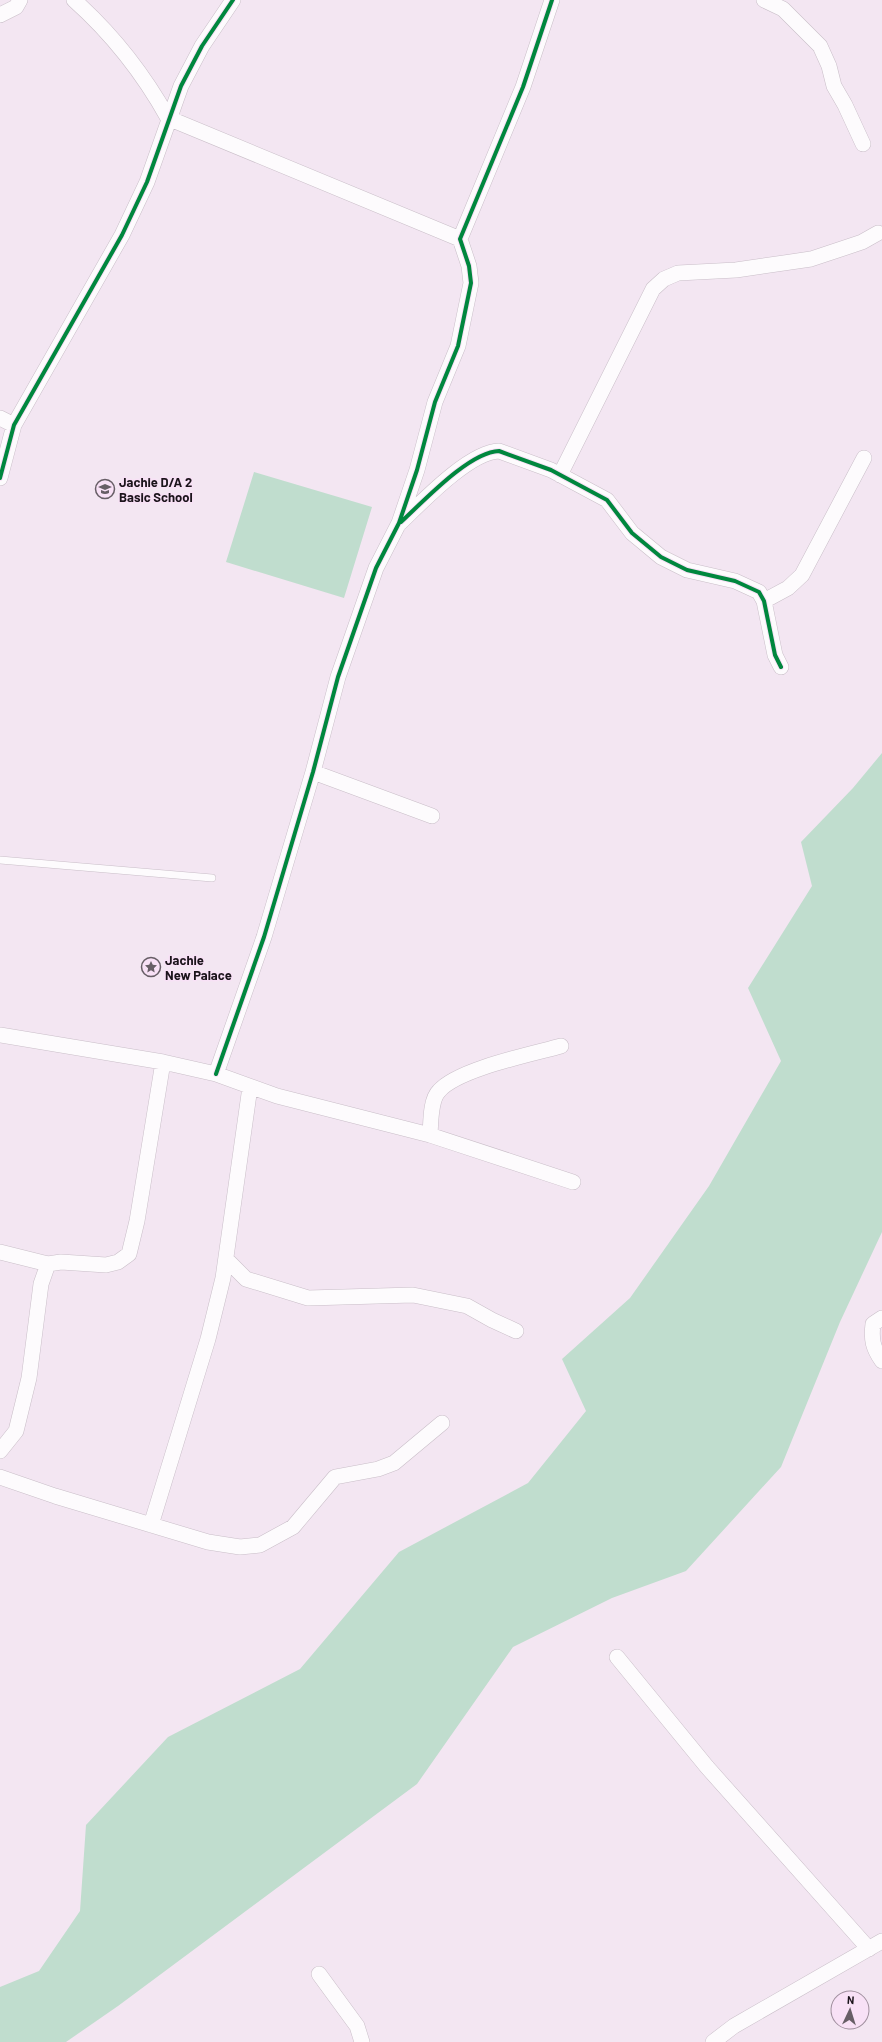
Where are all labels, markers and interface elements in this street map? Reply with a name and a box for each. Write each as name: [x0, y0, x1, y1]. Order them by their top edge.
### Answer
place label: Jachie D/A 2 Basic School: [119, 474, 193, 505]
school or university icon: Jachie D/A 2 Basic School: [94, 478, 116, 500]
place label: Jachie New Palace: [165, 952, 232, 983]
place icon: Jachie New Palace: [140, 956, 162, 978]
north arrow: [830, 1990, 870, 2030]
text: N: [847, 1993, 855, 2006]

